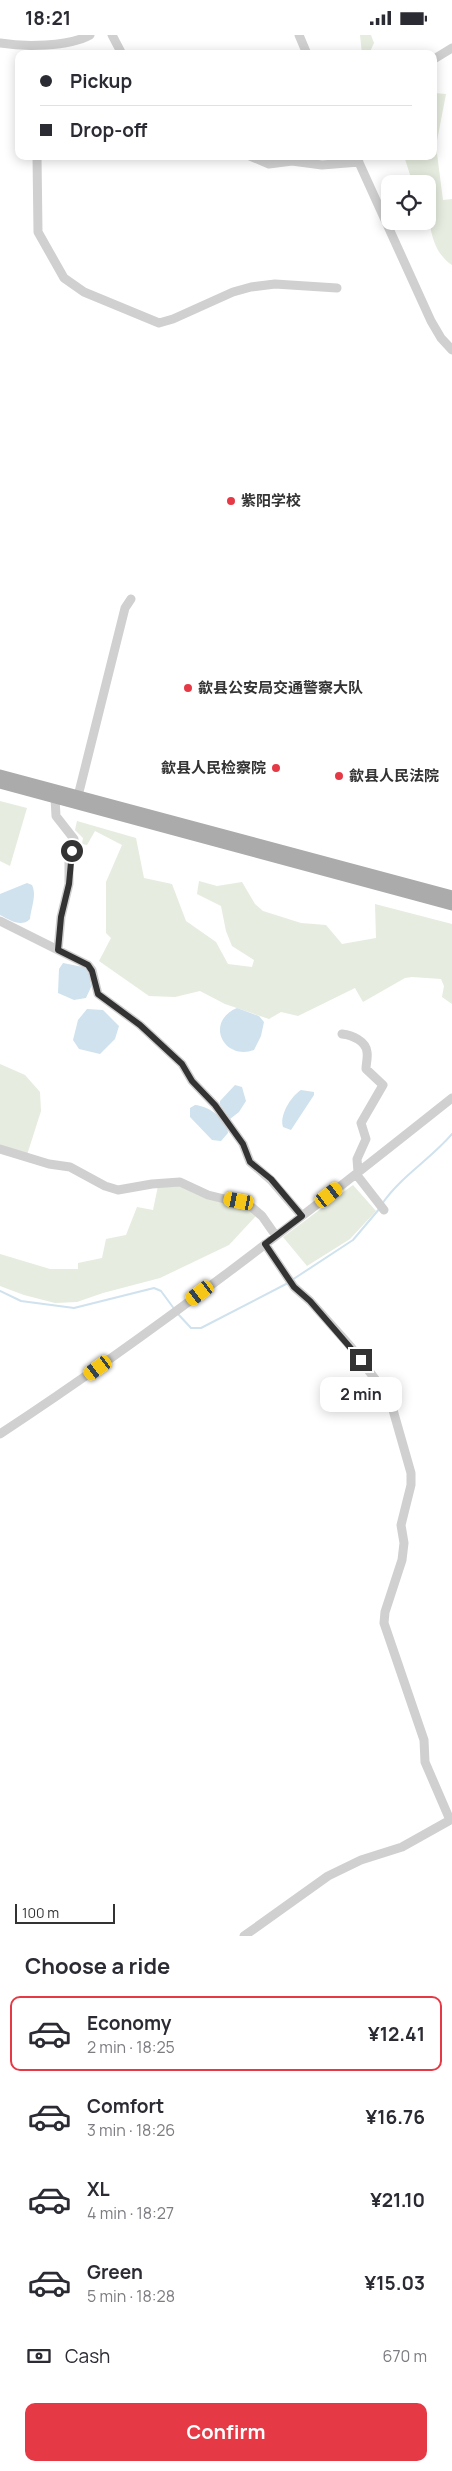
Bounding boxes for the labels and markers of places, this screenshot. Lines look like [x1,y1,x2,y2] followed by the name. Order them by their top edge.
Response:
[241,490,301,511] place label: 紫阳学校
[225,495,237,507] marker: 紫阳学校
[198,677,363,698] place label: 歙县公安局交通警察大队
[182,682,194,694] marker: 歙县公安局交通警察大队
[161,757,266,778] place label: 歙县人民检察院
[270,762,282,774] marker: 歙县人民检察院
[349,765,439,786] place label: 歙县人民法院
[333,770,345,782] marker: 歙县人民法院

